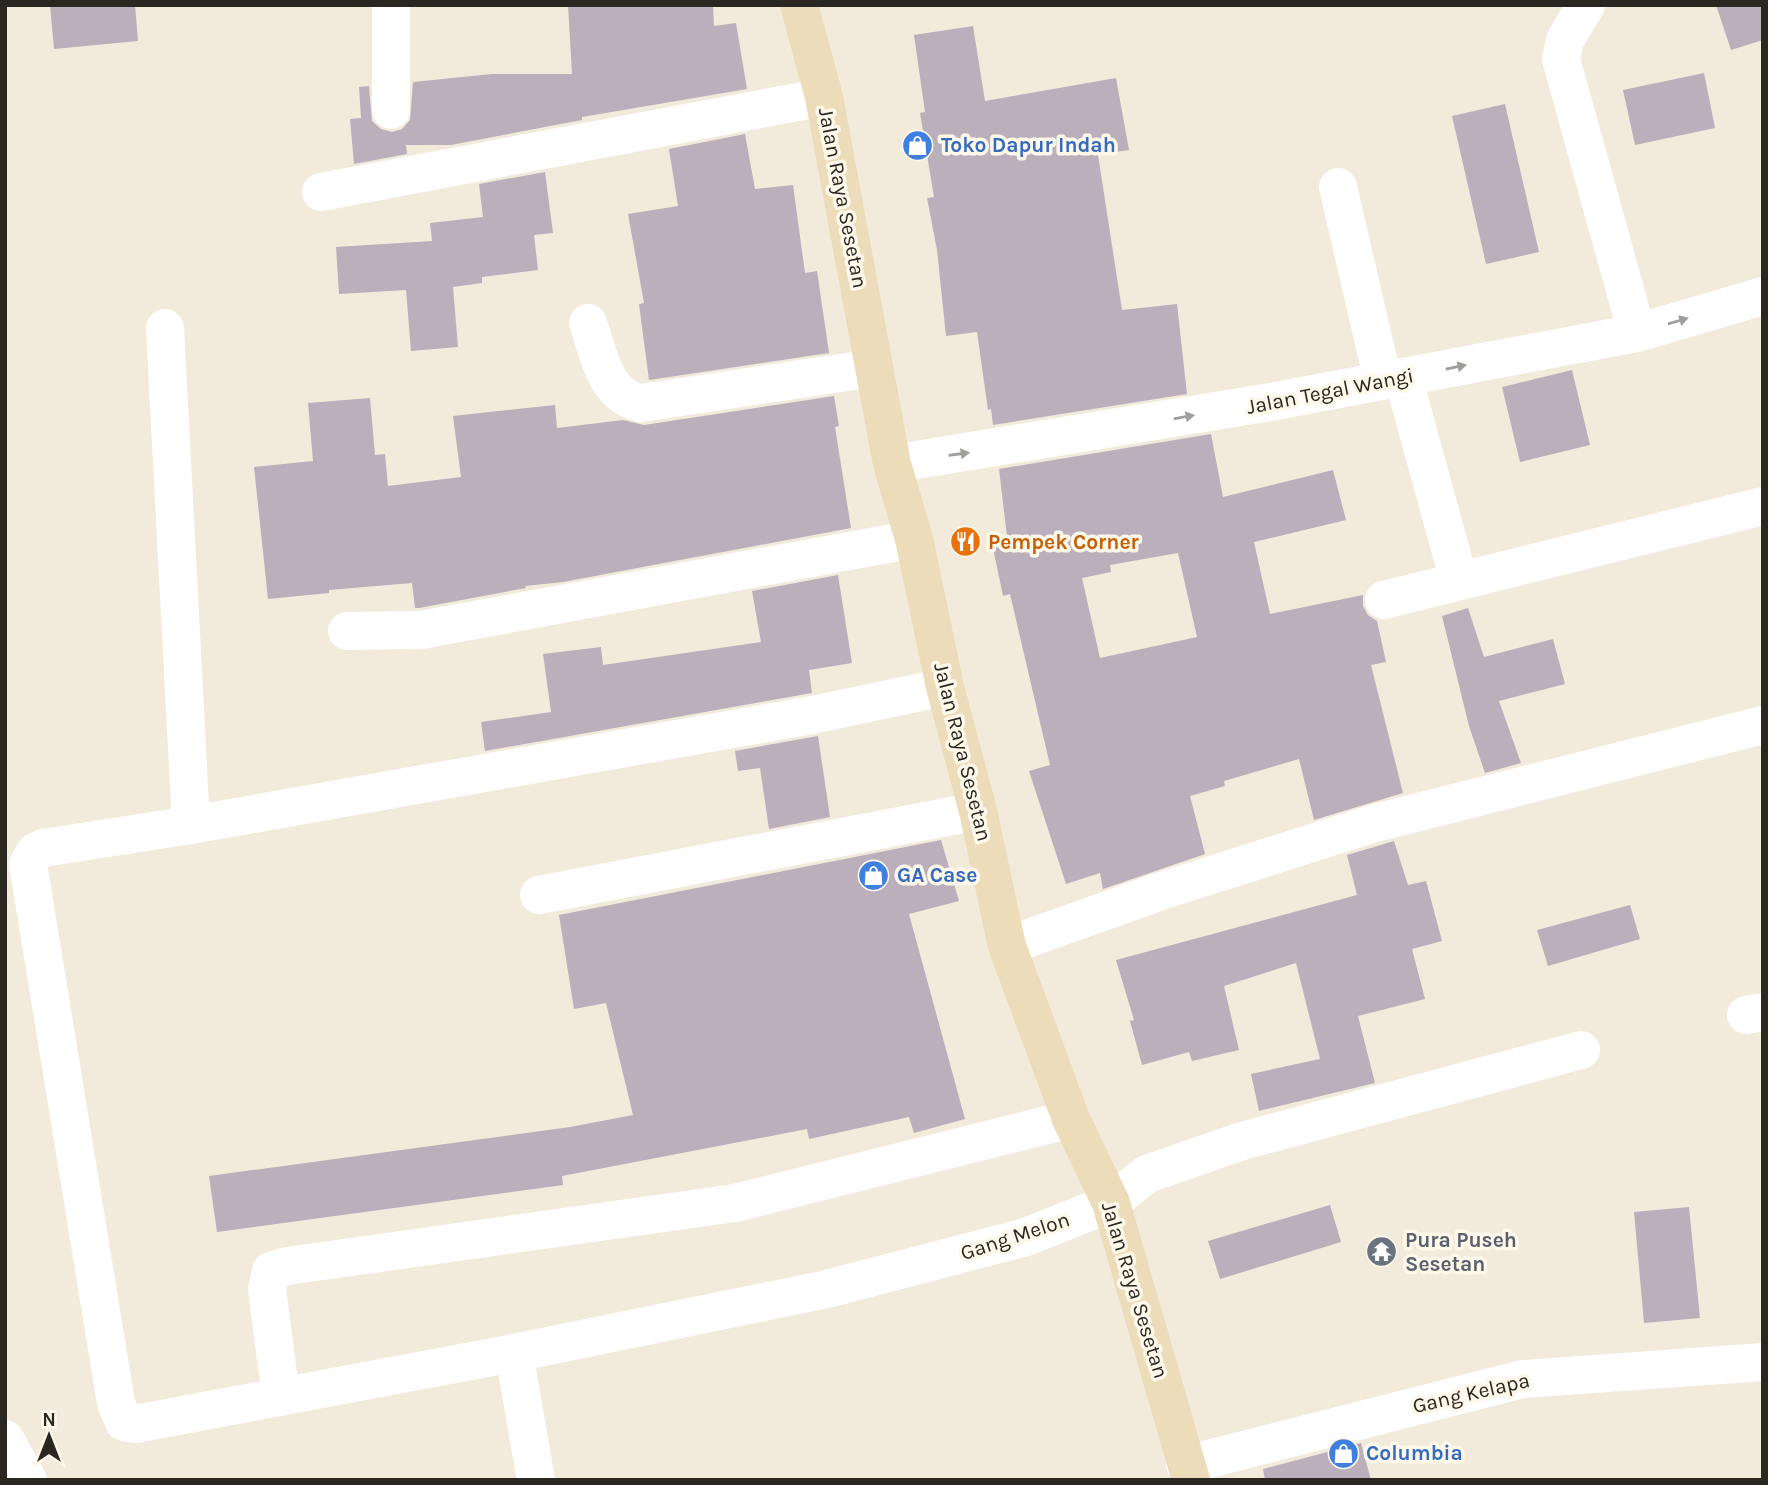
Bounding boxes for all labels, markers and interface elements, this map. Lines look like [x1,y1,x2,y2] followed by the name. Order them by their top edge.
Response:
[814,106,872,290] street label: Jalan Raya Sesetan
[901,128,935,162] shop icon: Toko Dapur Indah
[941,133,1116,157] place label: Toko Dapur Indah
[1668,315,1689,325] one-way arrow
[1445,361,1467,372] one-way arrow
[1244,363,1416,419] street label: Jalan Tegal Wangi
[1173,411,1195,422] one-way arrow
[949,448,971,459] one-way arrow
[948,525,982,559] restaurant icon: Pempek Corner
[988,530,1140,554] place label: Pempek Corner
[929,660,997,844] street label: Jalan Raya Sesetan
[857,858,891,892] shop icon: GA Case
[897,863,977,887] place label: GA Case
[1097,1199,1173,1381] street label: Jalan Raya Sesetan
[957,1207,1073,1265] street label: Gang Melon
[1405,1228,1517,1276] place label: Pura Puseh Sesetan
[1365,1235,1399,1269] temple icon: Pura Puseh Sesetan
[1410,1368,1532,1418] street label: Gang Kelapa
[14,1401,84,1471] north arrow
[42,1409,56,1431] text: N
[1326,1436,1360,1470] shop icon: Columbia
[1366,1441,1463,1465] place label: Columbia

